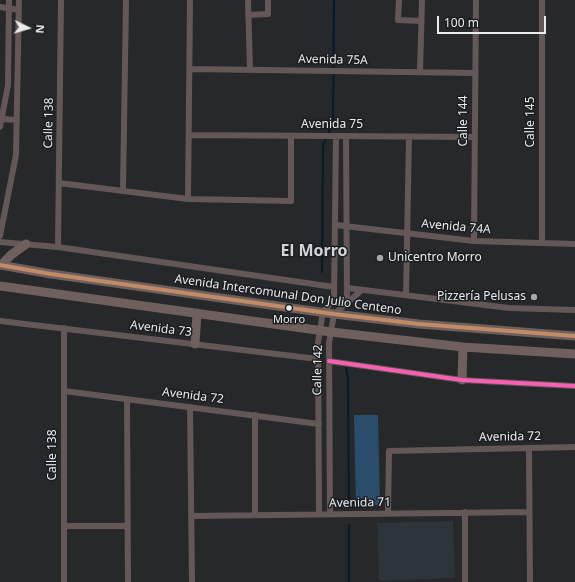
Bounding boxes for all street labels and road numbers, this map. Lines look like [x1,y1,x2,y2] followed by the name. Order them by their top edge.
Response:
[298,52,368,68] street label: Avenida 75A
[457,96,471,146] street label: Calle 144
[41,97,57,149] street label: Calle 138
[524,97,538,147] street label: Calle 145
[301,118,363,132] street label: Avenida 75
[421,217,491,237] street label: Avenida 74A
[174,272,402,318] street label: Avenida Intercomunal Don Julio Centeno
[129,318,193,340] street label: Avenida 73
[310,344,326,396] street label: Calle 142
[161,385,225,407] street label: Avenida 72
[479,429,541,445] street label: Avenida 72
[46,430,60,480] street label: Calle 138
[329,495,391,511] street label: Avenida 71

